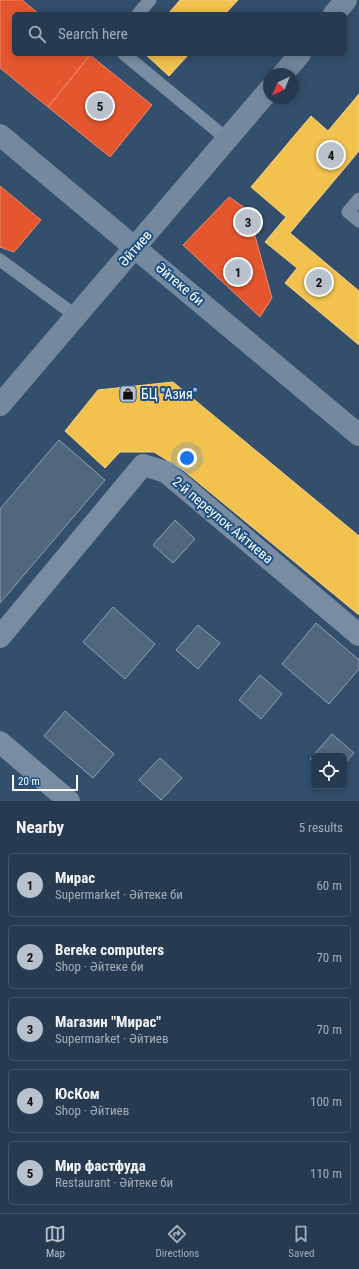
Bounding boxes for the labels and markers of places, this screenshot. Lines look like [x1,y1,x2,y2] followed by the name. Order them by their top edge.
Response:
[87,91,113,121] pin: 5
[318,140,344,170] pin: 4
[235,207,261,237] pin: 3
[225,257,251,287] pin: 1
[306,267,332,297] pin: 2
[118,384,138,404] shop icon: БЦ "Азия"
[141,386,197,402] place label: БЦ "Азия"

